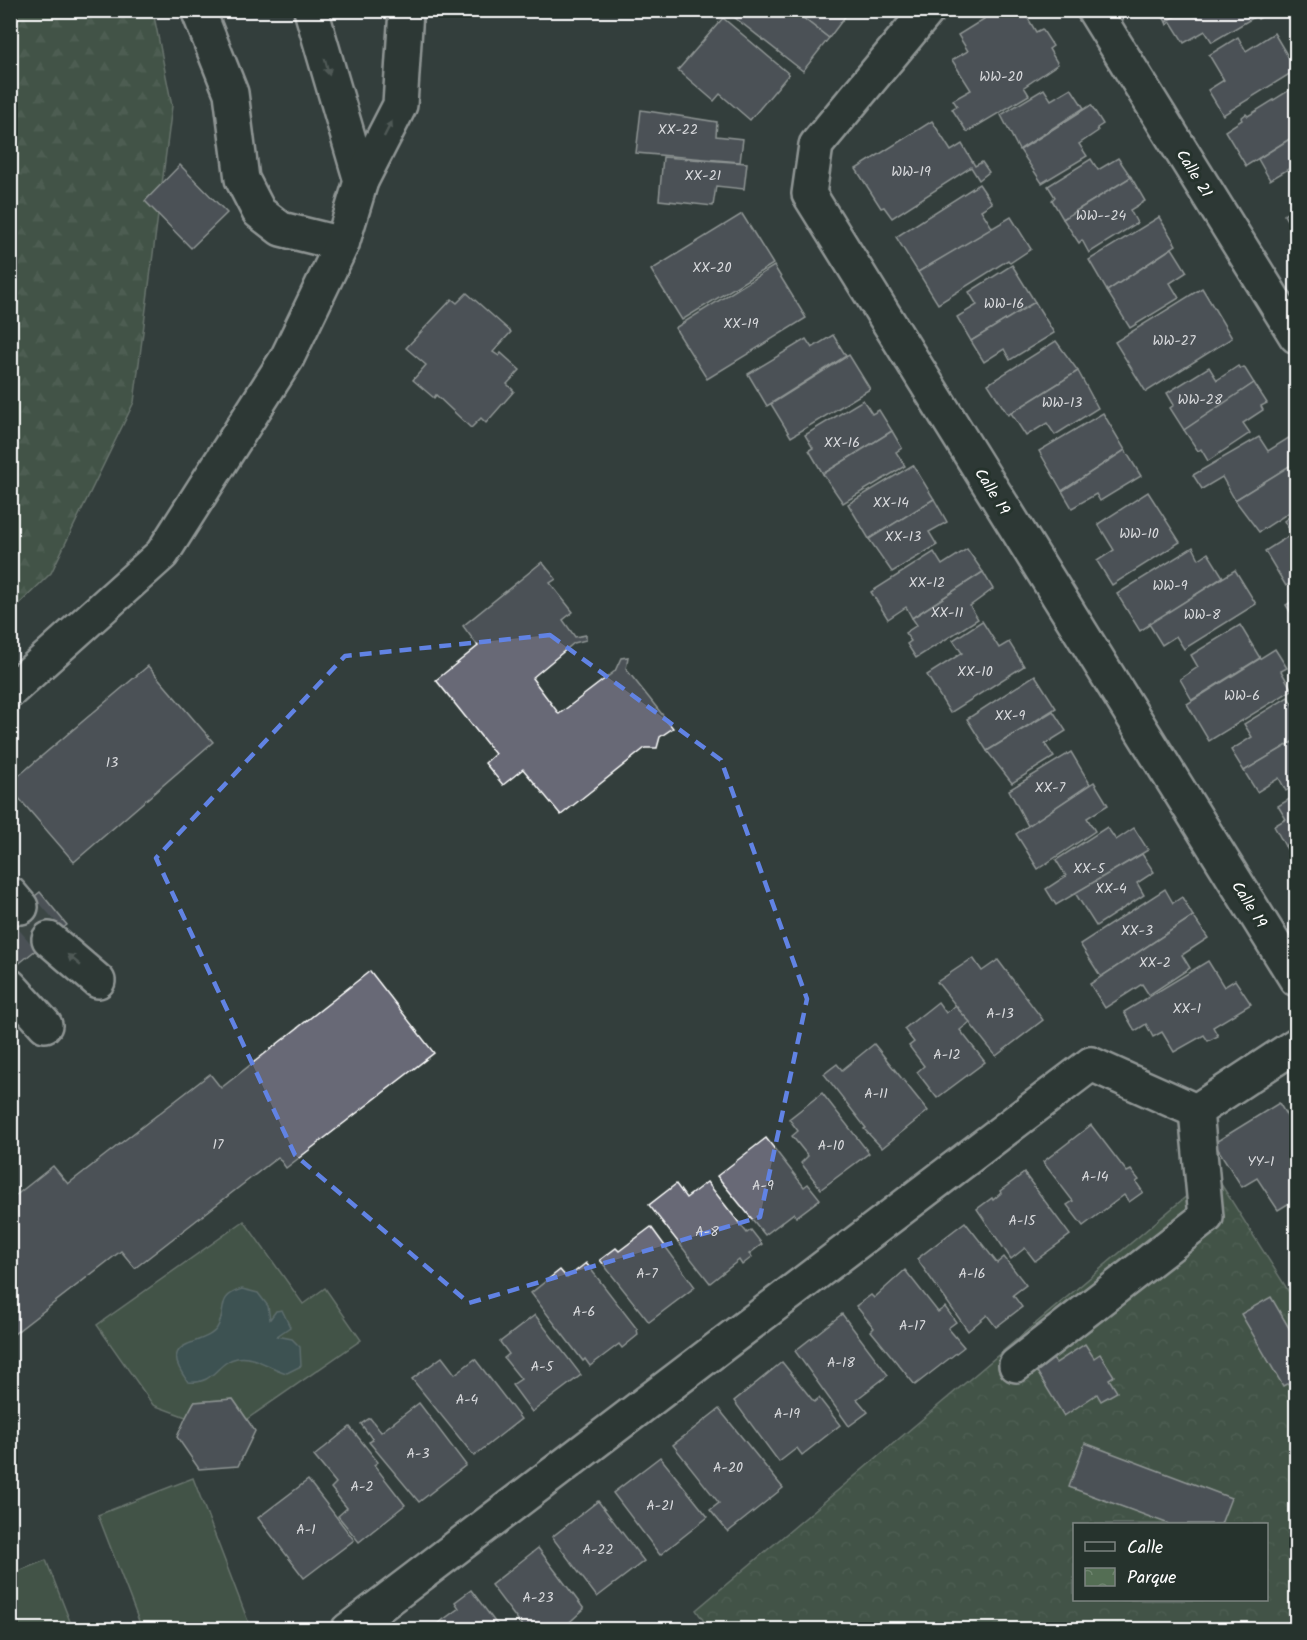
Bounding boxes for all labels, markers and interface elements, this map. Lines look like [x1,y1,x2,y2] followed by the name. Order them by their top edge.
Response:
[322,58,332,76] one-way arrow
[979,66,1023,88] house number: WW-20
[658,119,698,141] house number: XX-22
[383,121,392,138] one-way arrow
[1169,145,1218,203] street label: Calle 21
[891,161,931,183] house number: WW-19
[685,165,721,187] house number: XX-21
[1076,205,1127,227] house number: WW--24
[692,257,732,279] house number: XX-20
[984,293,1024,315] house number: WW-16
[723,313,759,335] house number: XX-19
[1153,330,1196,352] house number: WW-27
[1178,389,1223,411] house number: WW-28
[1042,392,1082,414] house number: WW-13
[824,432,860,454] house number: XX-16
[968,463,1016,520] street label: Calle 19
[873,492,909,514] house number: XX-14
[1119,523,1159,545] house number: WW-10
[885,526,921,548] house number: XX-13
[909,572,945,594] house number: XX-12
[1152,575,1188,597] house number: WW-9
[931,602,963,624] house number: XX-11
[1184,604,1221,626] house number: WW-8
[957,661,993,683] house number: XX-10
[1224,685,1260,707] house number: WW-6
[995,705,1026,727] house number: XX-9
[106,752,118,774] house number: 13
[1035,777,1066,799] house number: XX-7
[1073,858,1106,880] house number: XX-5
[1225,876,1273,933] street label: Calle 19
[1095,878,1127,900] house number: XX-4
[1121,920,1153,942] house number: XX-3
[1139,952,1171,974] house number: XX-2
[67,954,82,967] one-way arrow
[1173,998,1201,1020] house number: XX-1
[986,1003,1014,1025] house number: A-13
[933,1044,961,1066] house number: A-12
[864,1083,888,1105] house number: A-11
[213,1134,224,1156] house number: 17
[818,1135,844,1157] house number: A-10
[1248,1151,1274,1173] house number: YY-1
[1081,1166,1109,1188] house number: A-14
[752,1175,774,1197] house number: A-9
[1009,1210,1037,1232] house number: A-15
[695,1221,719,1243] house number: A-8
[636,1263,658,1285] house number: A-7
[958,1263,986,1285] house number: A-16
[573,1301,595,1323] house number: A-6
[899,1315,925,1337] house number: A-17
[827,1352,855,1374] house number: A-18
[531,1356,555,1378] house number: A-5
[456,1389,479,1411] house number: A-4
[774,1403,800,1425] house number: A-19
[407,1443,429,1465] house number: A-3
[713,1457,743,1479] house number: A-20
[350,1476,374,1498] house number: A-2
[646,1495,674,1517] house number: A-21
[296,1519,316,1541] house number: A-1
[1073,1523,1268,1601] legend
[1127,1534,1163,1563] text: Calle
[582,1539,614,1561] house number: A-22
[1127,1564,1176,1593] text: Parque
[522,1587,554,1609] house number: A-23

